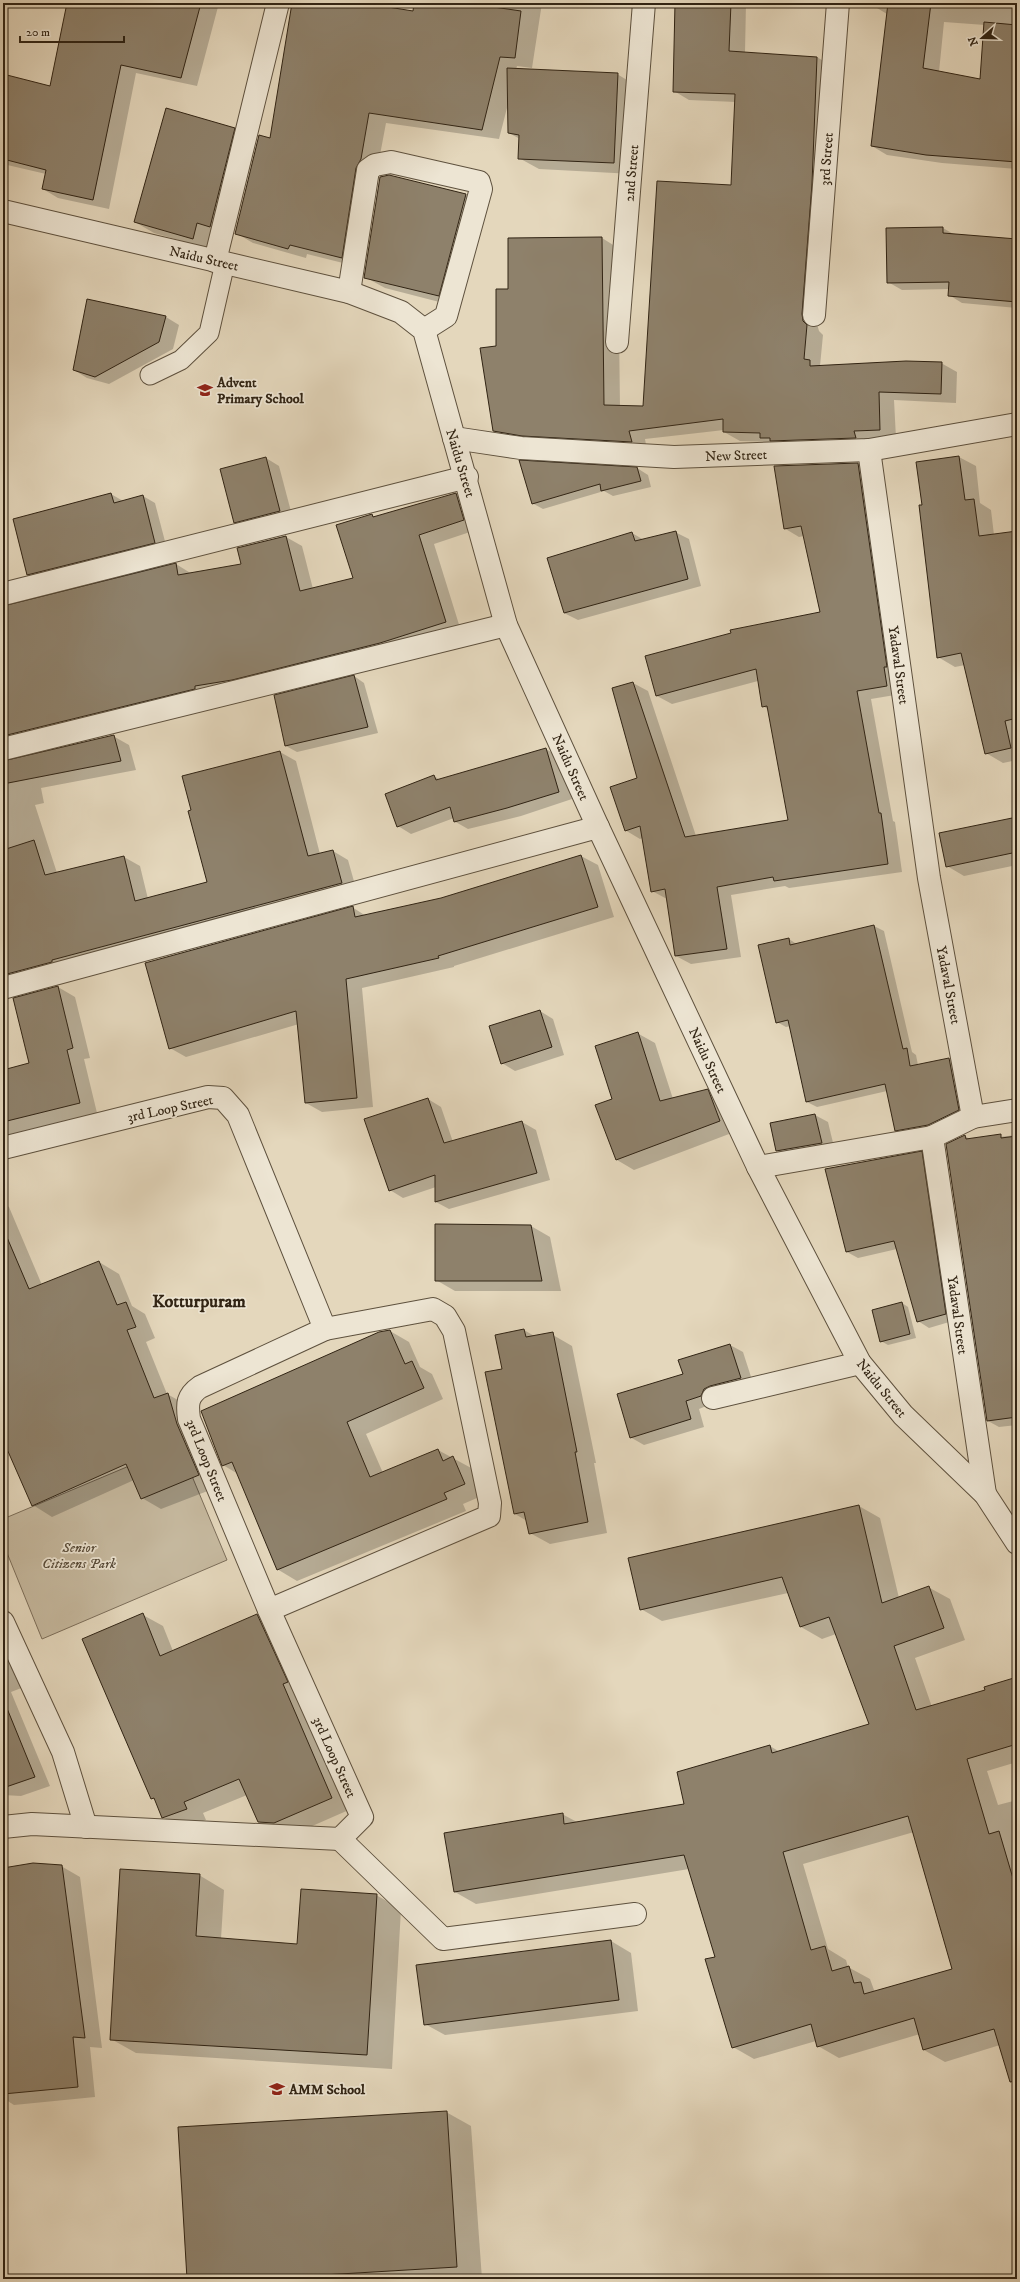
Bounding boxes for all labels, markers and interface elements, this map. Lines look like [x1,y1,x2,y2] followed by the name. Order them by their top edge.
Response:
[20,18,124,44] scale bar
[962,18,1002,58] north arrow
[26,25,50,40] text: 20 m
[965,34,982,48] text: N
[816,131,838,186] street label: 3rd Street
[621,143,644,202] street label: 2nd Street
[167,242,241,276] street label: Naidu Street
[216,374,304,408] place label: Advent Primary School
[196,381,214,399] school or university icon: Advent Primary School
[441,427,479,500] street label: Naidu Street
[705,446,768,466] street label: New Street
[884,625,913,706] street label: Yadaval Street
[548,732,593,804] street label: Naidu Street
[932,945,965,1026] street label: Yadaval Street
[684,1025,730,1097] street label: Naidu Street
[126,1091,215,1127] street label: 3rd Loop Street
[943,1275,972,1356] street label: Yadaval Street
[152,1291,246,1313] district label: Kotturpuram
[852,1356,911,1422] street label: Naidu Street
[181,1417,231,1505] street label: 3rd Loop Street
[42,1539,116,1573] park label: Senior Citizens Park
[308,1714,360,1801] street label: 3rd Loop Street
[268,2080,286,2098] school or university icon: AMM School
[288,2081,366,2099] place label: AMM School

